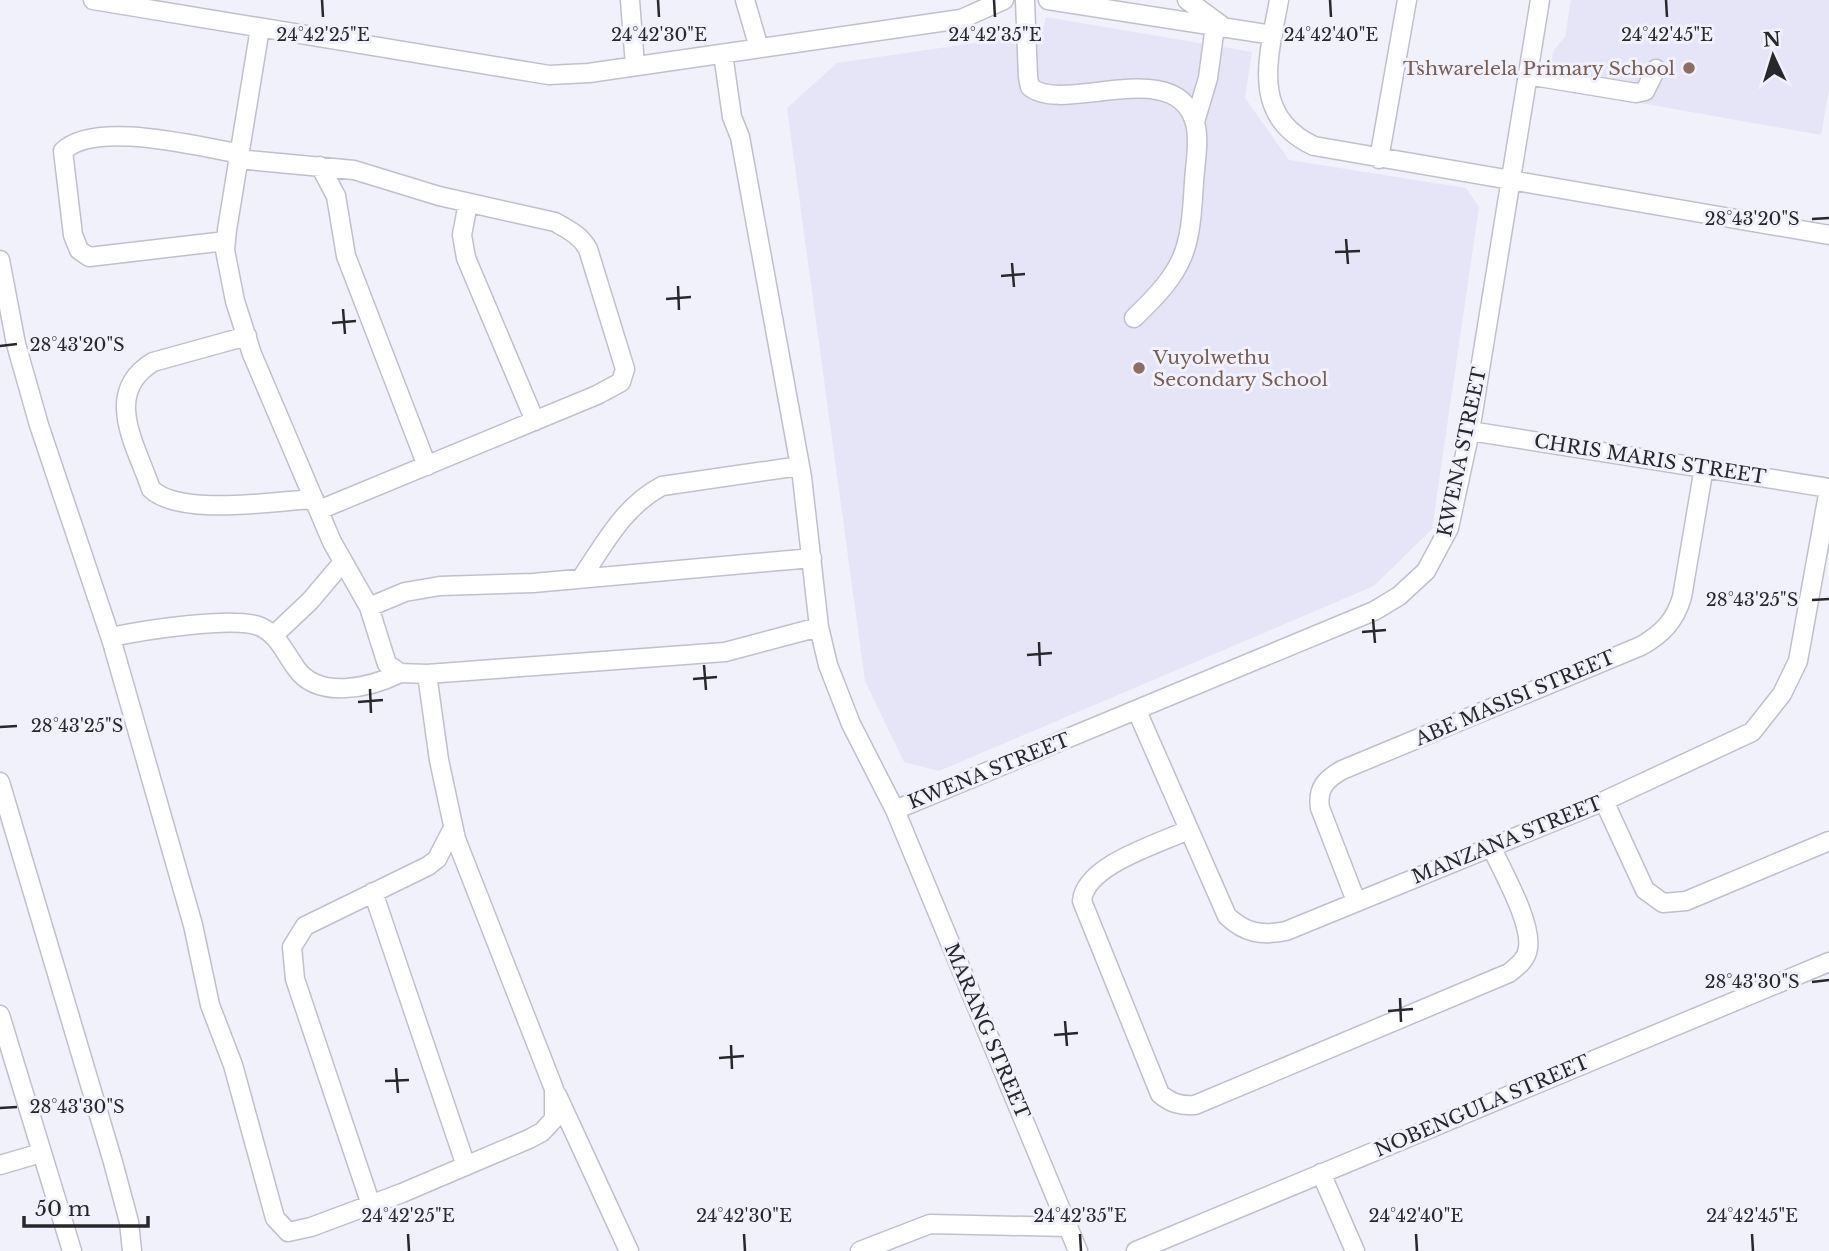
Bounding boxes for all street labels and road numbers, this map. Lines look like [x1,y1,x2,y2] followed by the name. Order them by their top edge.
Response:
[1433,365,1491,539] street label: KWENA STREET
[1532,429,1768,489] street label: CHRIS MARIS STREET
[1411,645,1618,751] street label: ABE MASISI STREET
[905,728,1073,814] street label: KWENA STREET
[1408,791,1606,889] street label: MANZANA STREET
[940,940,1034,1122] street label: MARANG STREET
[1371,1050,1593,1162] street label: NOBENGULA STREET

